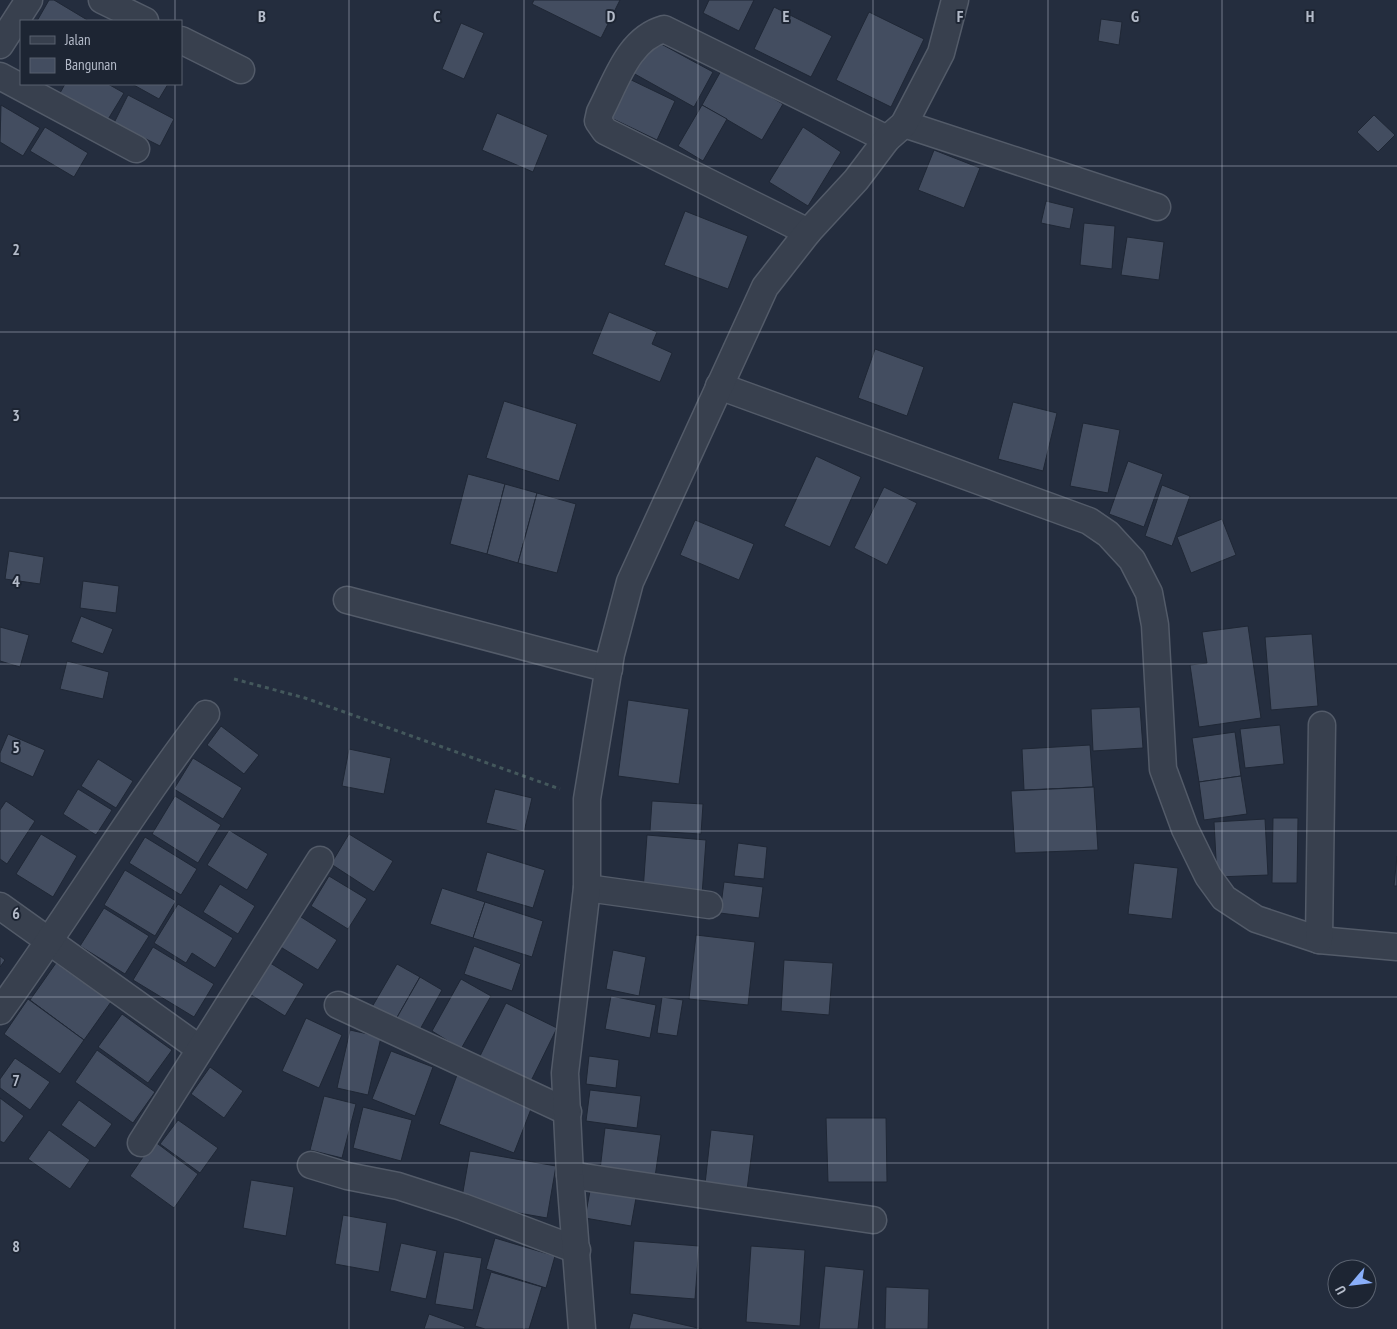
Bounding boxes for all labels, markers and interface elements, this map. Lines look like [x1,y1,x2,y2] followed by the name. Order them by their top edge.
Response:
[258,6,266,26] text: B
[433,6,441,26] text: C
[607,6,616,26] text: D
[783,6,790,26] text: E
[957,6,964,26] text: F
[1131,6,1139,26] text: G
[1306,6,1314,26] text: H
[20,20,182,85] legend
[64,30,91,49] text: Jalan
[65,55,117,74] text: Bangunan
[12,239,20,259] text: 2
[12,405,20,425] text: 3
[12,571,20,591] text: 4
[12,737,20,757] text: 5
[12,903,20,923] text: 6
[12,1070,20,1090] text: 7
[12,1236,20,1256] text: 8
[1327,1259,1377,1309] north arrow
[1331,1283,1350,1298] text: U

